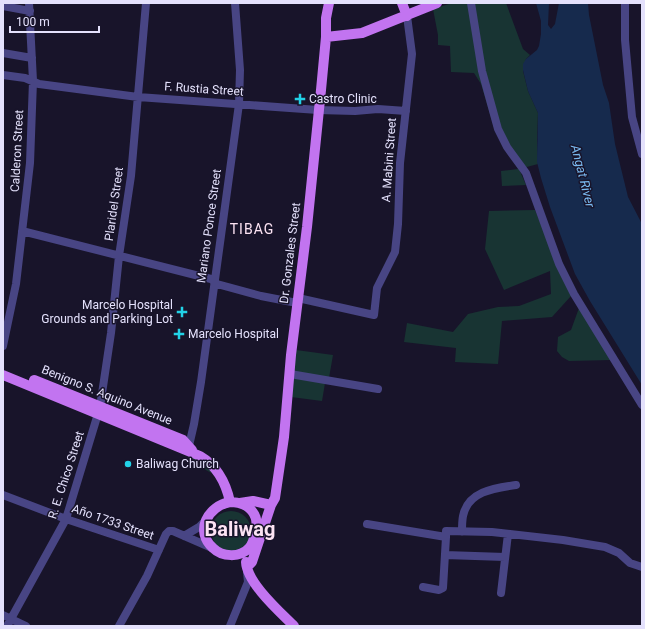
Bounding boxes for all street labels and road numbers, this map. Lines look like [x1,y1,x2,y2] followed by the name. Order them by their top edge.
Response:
[164,79,244,99] street label: F. Rustia Street
[8,109,26,193] street label: Calderon Street
[379,117,399,203] street label: A. Mabini Street
[102,166,126,242] street label: Plaridel Street
[194,168,224,284] street label: Mariano Ponce Street
[277,202,303,304] street label: Dr. Gonzales Street
[40,362,174,428] street label: Benigno S. Aquino Avenue
[45,429,87,521] street label: R. E. Chico Street
[70,501,156,543] street label: Año 1733 Street

